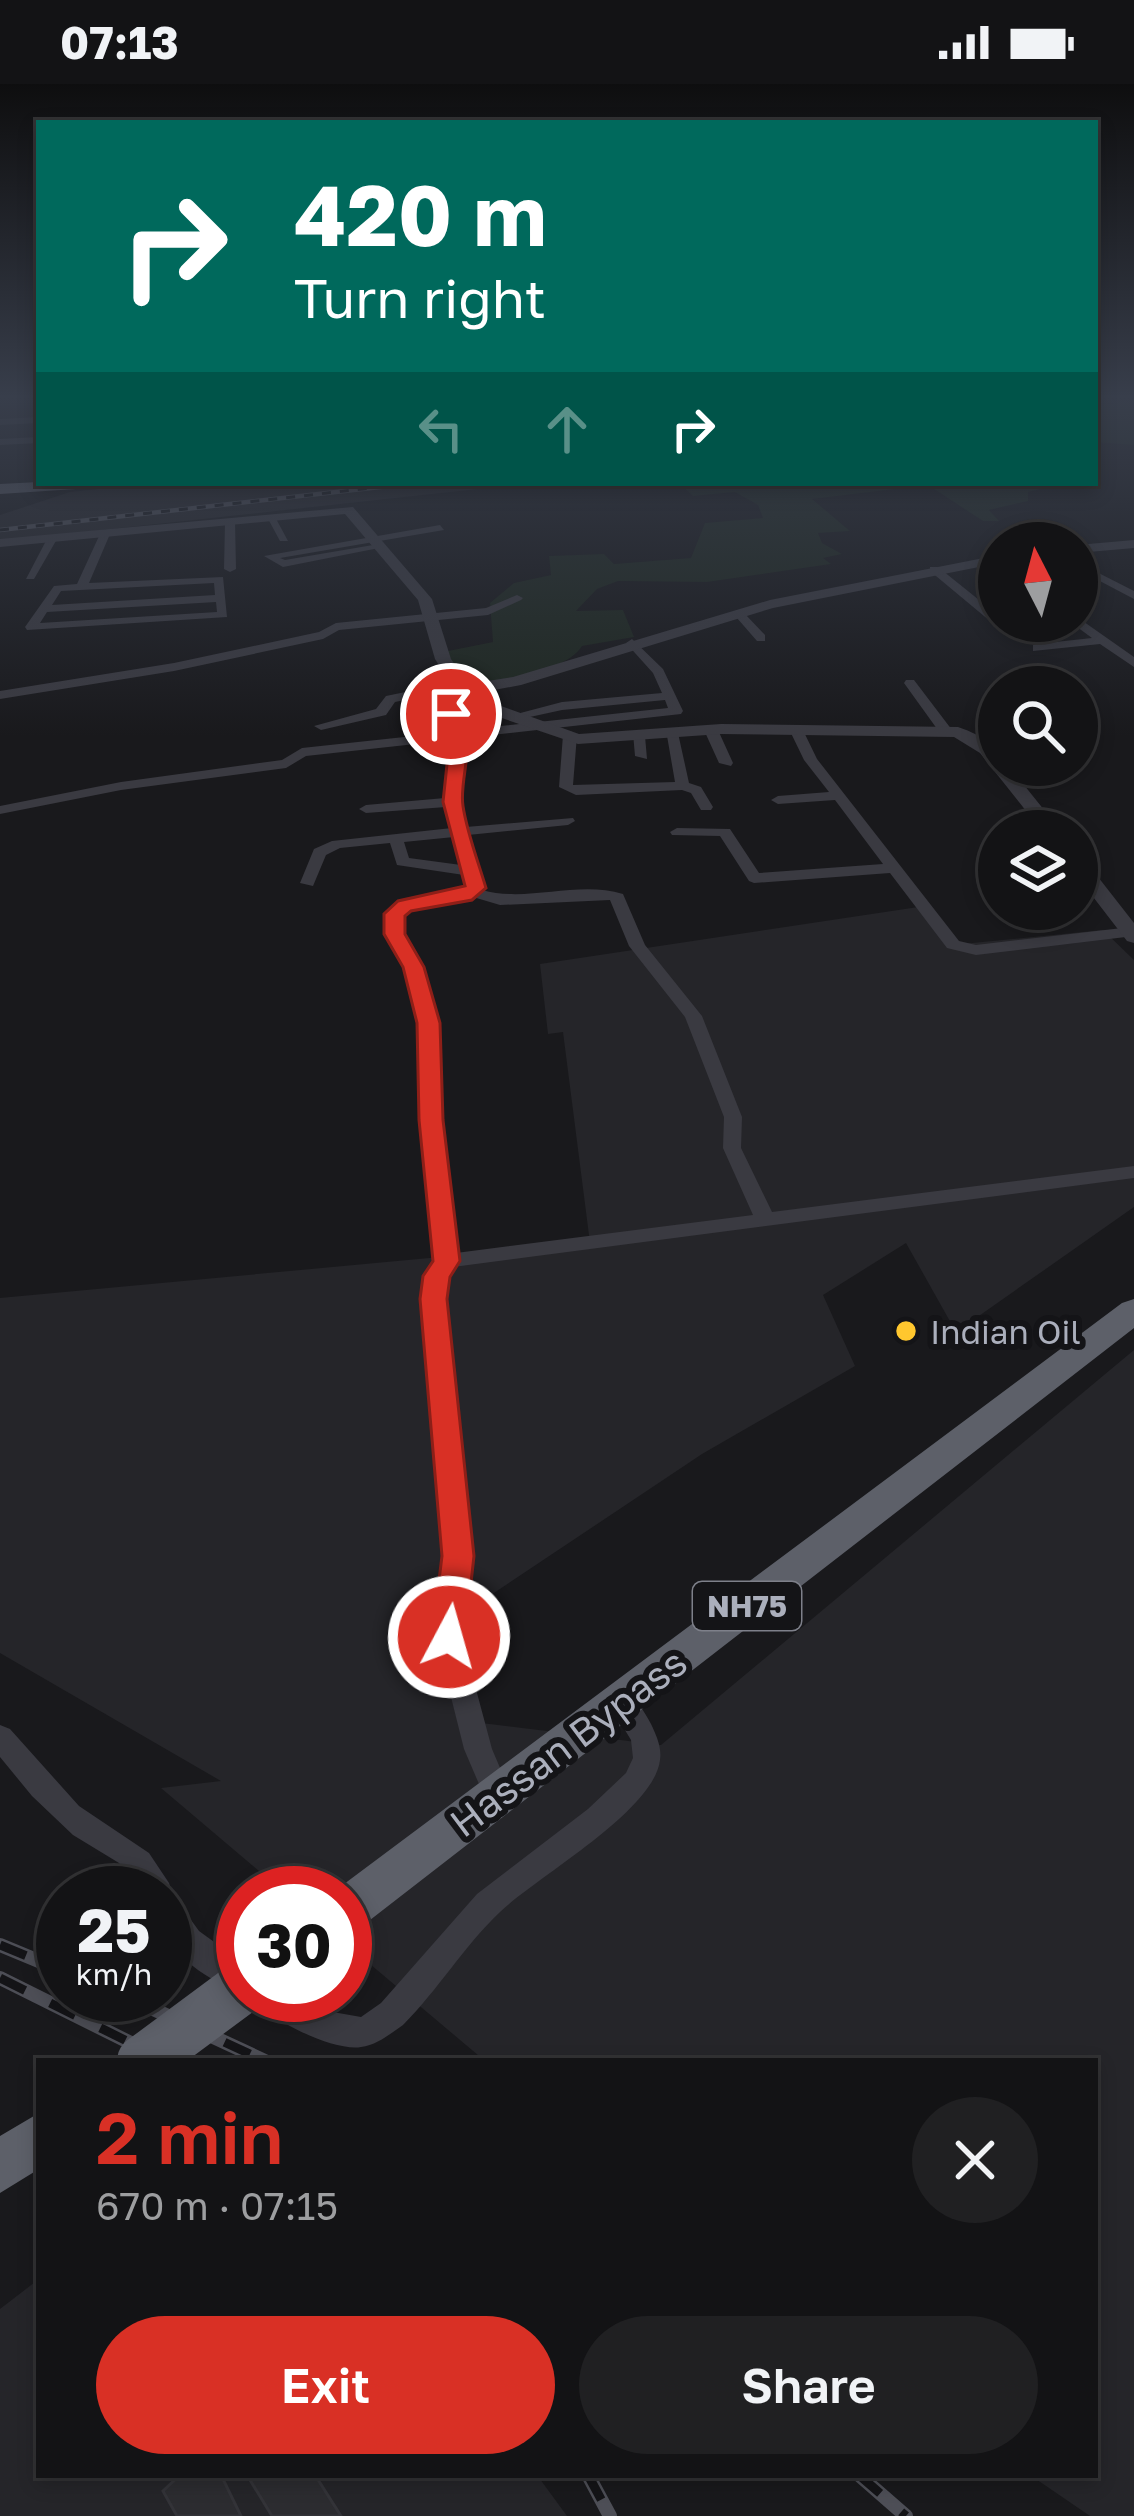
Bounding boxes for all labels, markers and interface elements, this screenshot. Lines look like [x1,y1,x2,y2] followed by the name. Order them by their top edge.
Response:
[60,15,179,69] text: 07:13
[294,164,547,264] text: 420 m
[96,168,252,324] icon: right
[294,265,546,330] text: Turn right
[408,396,474,462] icon: left
[534,396,600,462] icon: ahead
[660,396,726,462] icon: right
[978,522,1098,642] north arrow
[978,522,1098,930] map controls
[400,663,502,765] pin
[978,666,1098,786] button: search
[418,681,484,747] icon: arrive
[978,810,1098,930] button: layers
[930,1312,1081,1351] place label: Indian Oil
[893,1318,919,1344] marker: Indian Oil
[386,1574,512,1700] position arrow
[693,1582,801,1630] road number: NH75
[441,1638,695,1846] street label: Hassan Bypass
[216,1866,372,2022] speed limit sign: 30
[77,1893,151,1965] text: 25
[76,1956,152,1992] text: km/h
[96,2093,283,2180] text: 2 min
[912,2097,1038,2223] button: close
[96,2182,338,2229] text: 670 m · 07:15
[96,2316,555,2454] button: Exit
[579,2316,1038,2454] button: Share

